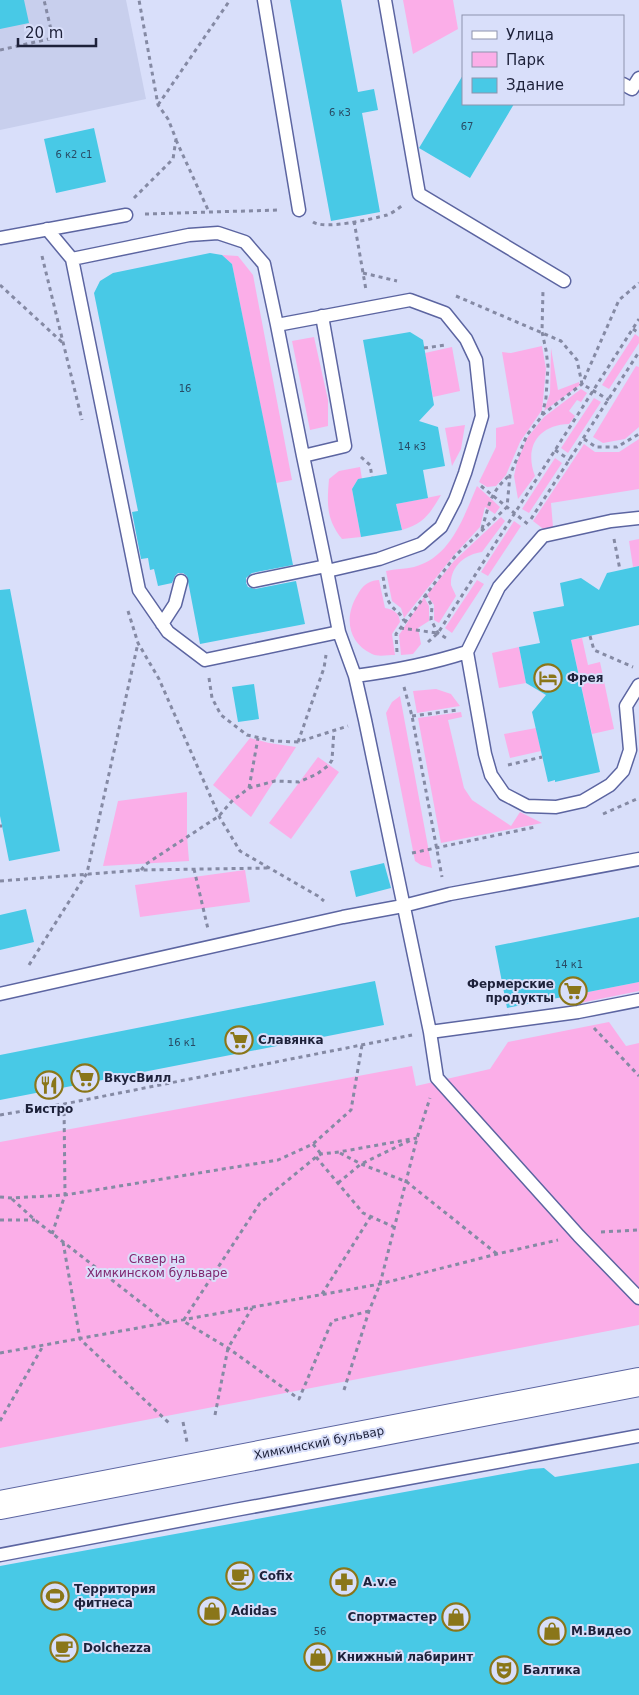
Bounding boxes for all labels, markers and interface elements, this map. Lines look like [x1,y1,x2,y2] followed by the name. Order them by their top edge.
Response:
[18,15,95,47] scale bar
[462,15,624,105] legend
[25,24,63,42] text: 20 m
[506,26,554,44] text: Улица
[506,51,545,69] text: Парк
[506,76,564,94] text: Здание
[329,107,351,118] house number: 6 к3
[461,121,473,132] house number: 67
[56,149,92,160] house number: 6 к2 с1
[179,383,191,394] house number: 16
[398,441,426,452] house number: 14 к3
[533,663,563,693] hotel icon: Фрея
[567,671,603,685] place label: Фрея
[555,959,583,970] house number: 14 к1
[558,976,588,1006] supermarket icon: Фермерские продукты
[467,977,554,1005] place label: Фермерские продукты
[224,1025,254,1055] supermarket icon: Славянка
[258,1033,324,1047] place label: Славянка
[168,1037,196,1048] house number: 16 к1
[70,1063,100,1093] supermarket icon: ВкусВилл
[34,1070,64,1100] restaurant icon: Бистро
[104,1071,171,1085] place label: ВкусВилл
[25,1102,73,1116] place label: Бистро
[87,1252,227,1280] park label: Сквер на Химкинском бульваре
[253,1423,385,1463] street label: Химкинский бульвар
[225,1561,255,1591] cafe icon: Cofix
[329,1567,359,1597] pharmacy icon: A.v.e
[259,1569,293,1583] place label: Cofix
[363,1575,397,1589] place label: A.v.e
[40,1581,70,1611] sports icon: Территория фитнеса
[74,1582,156,1610] place label: Территория фитнеса
[197,1596,227,1626] shop icon: Adidas
[441,1602,471,1632] shop icon: Спортмастер
[231,1604,277,1618] place label: Adidas
[347,1610,437,1624] place label: Спортмастер
[537,1616,567,1646] shop icon: М.Видео
[571,1624,631,1638] place label: М.Видео
[314,1626,326,1637] house number: 56
[49,1633,79,1663] cafe icon: Dolchezza
[83,1641,151,1655] place label: Dolchezza
[303,1642,333,1672] shop icon: Книжный лабиринт
[337,1650,473,1664] place label: Книжный лабиринт
[489,1655,519,1685] theatre icon: Балтика
[523,1663,581,1677] place label: Балтика

